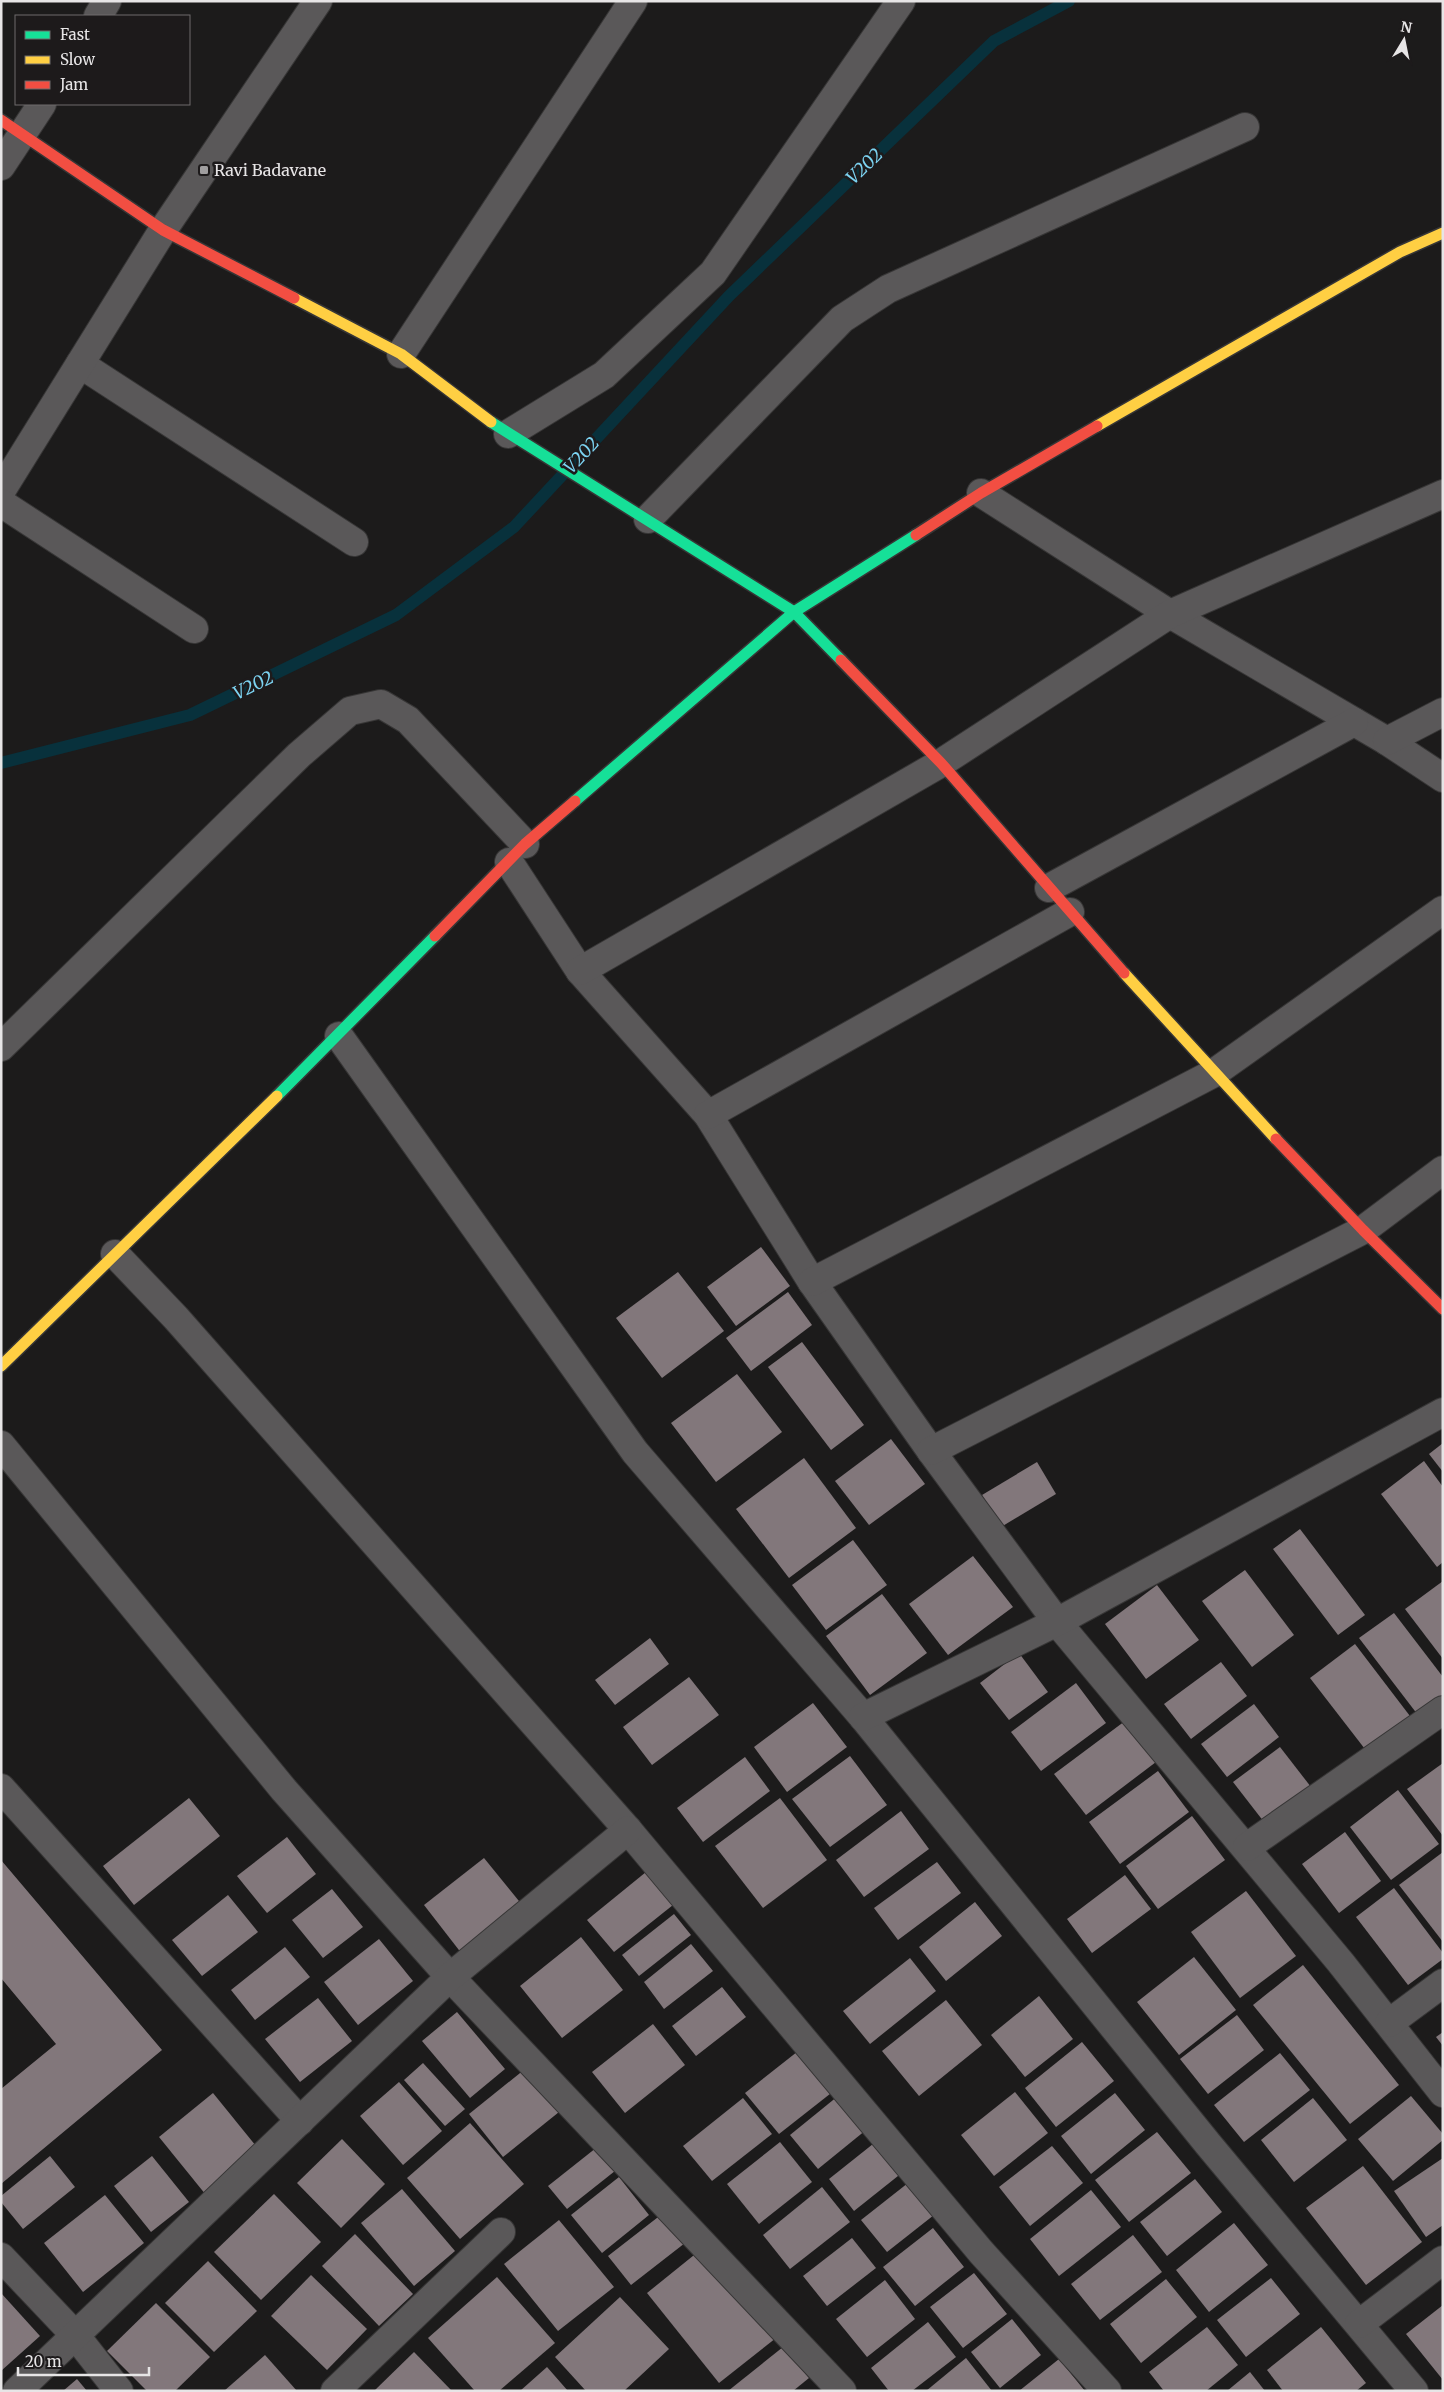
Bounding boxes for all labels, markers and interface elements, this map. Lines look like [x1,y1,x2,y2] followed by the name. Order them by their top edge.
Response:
[15,15,190,105] legend
[1379,15,1429,65] north arrow
[1399,17,1413,37] text: N
[60,25,90,44] text: Fast
[60,50,95,69] text: Slow
[59,75,88,94] text: Jam
[841,143,887,189] water label: V202
[214,160,326,180] place label: Ravi Badavane
[198,164,210,176] marker: Ravi Badavane
[558,432,604,478] water label: V202
[229,666,277,704] water label: V202
[18,2344,149,2376] scale bar
[25,2352,62,2371] text: 20 m

